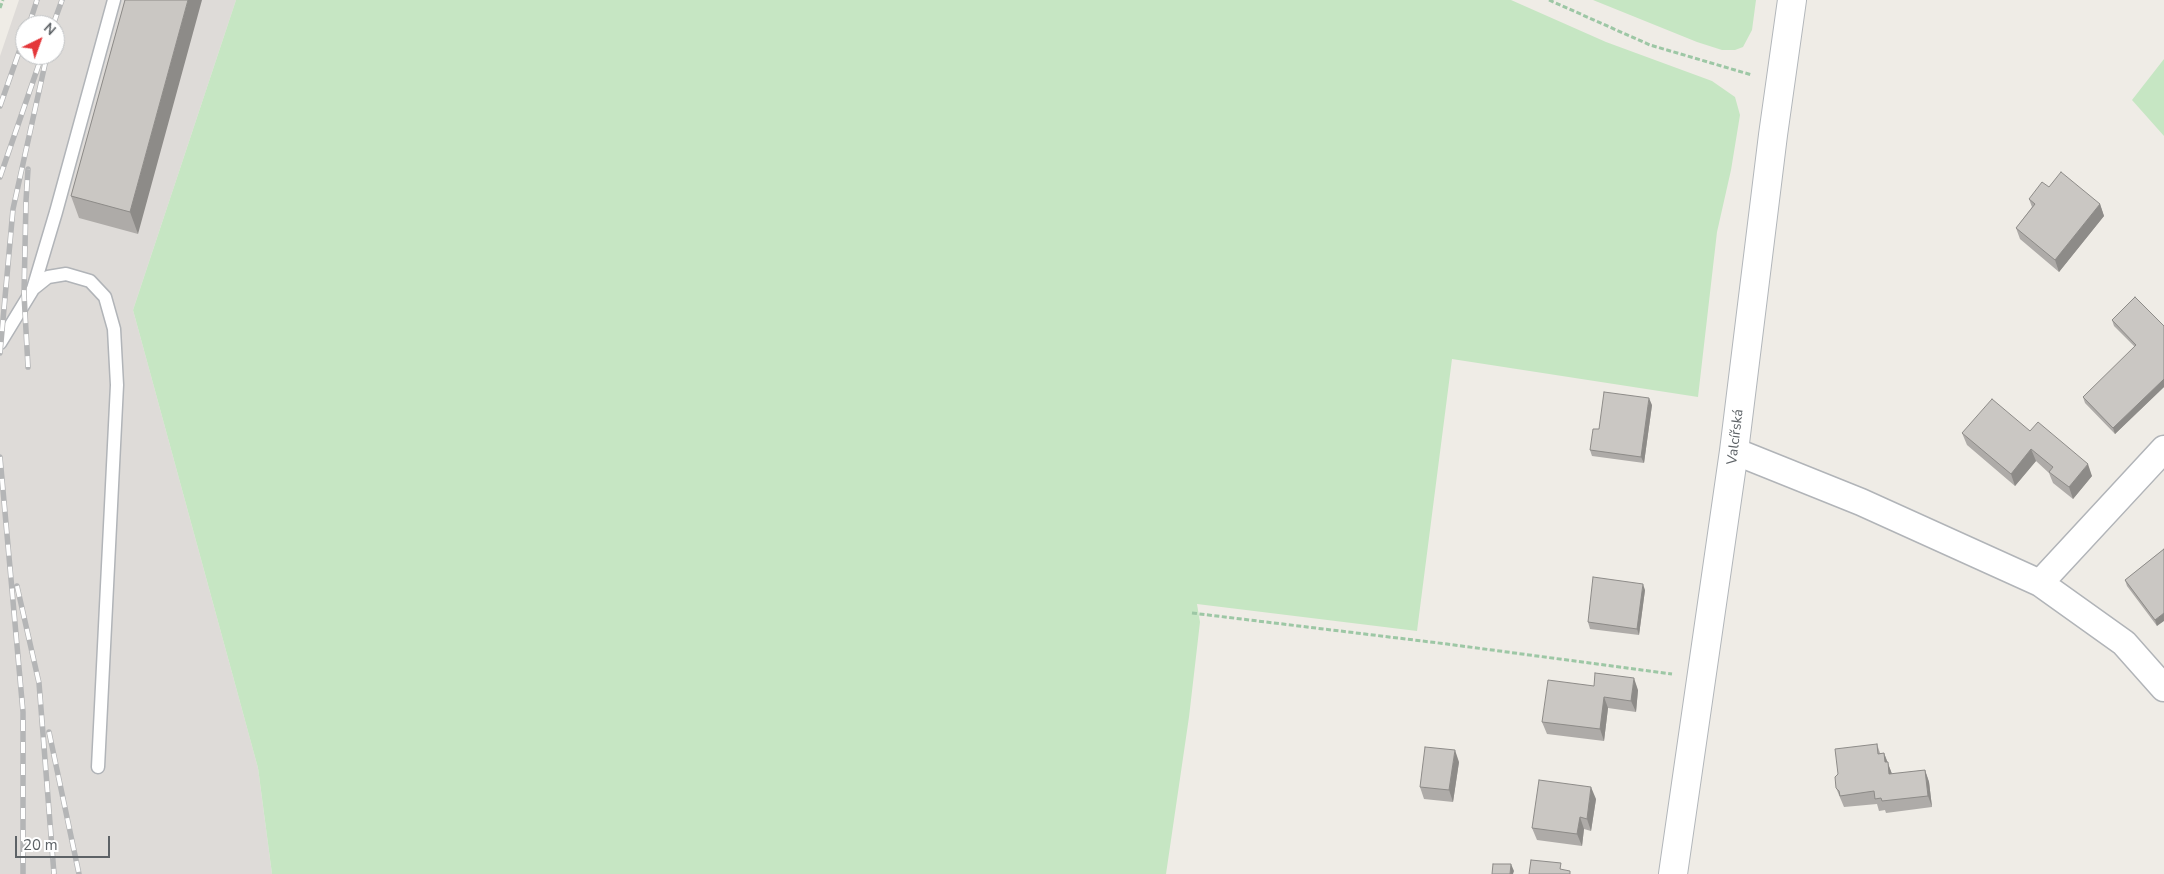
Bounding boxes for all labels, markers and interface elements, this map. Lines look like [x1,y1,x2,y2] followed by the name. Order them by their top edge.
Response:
[15,15,65,65] north arrow
[39,19,60,40] text: N
[1724,408,1748,466] street label: Valcířská
[18,826,112,858] scale bar
[23,835,58,855] text: 20 m

